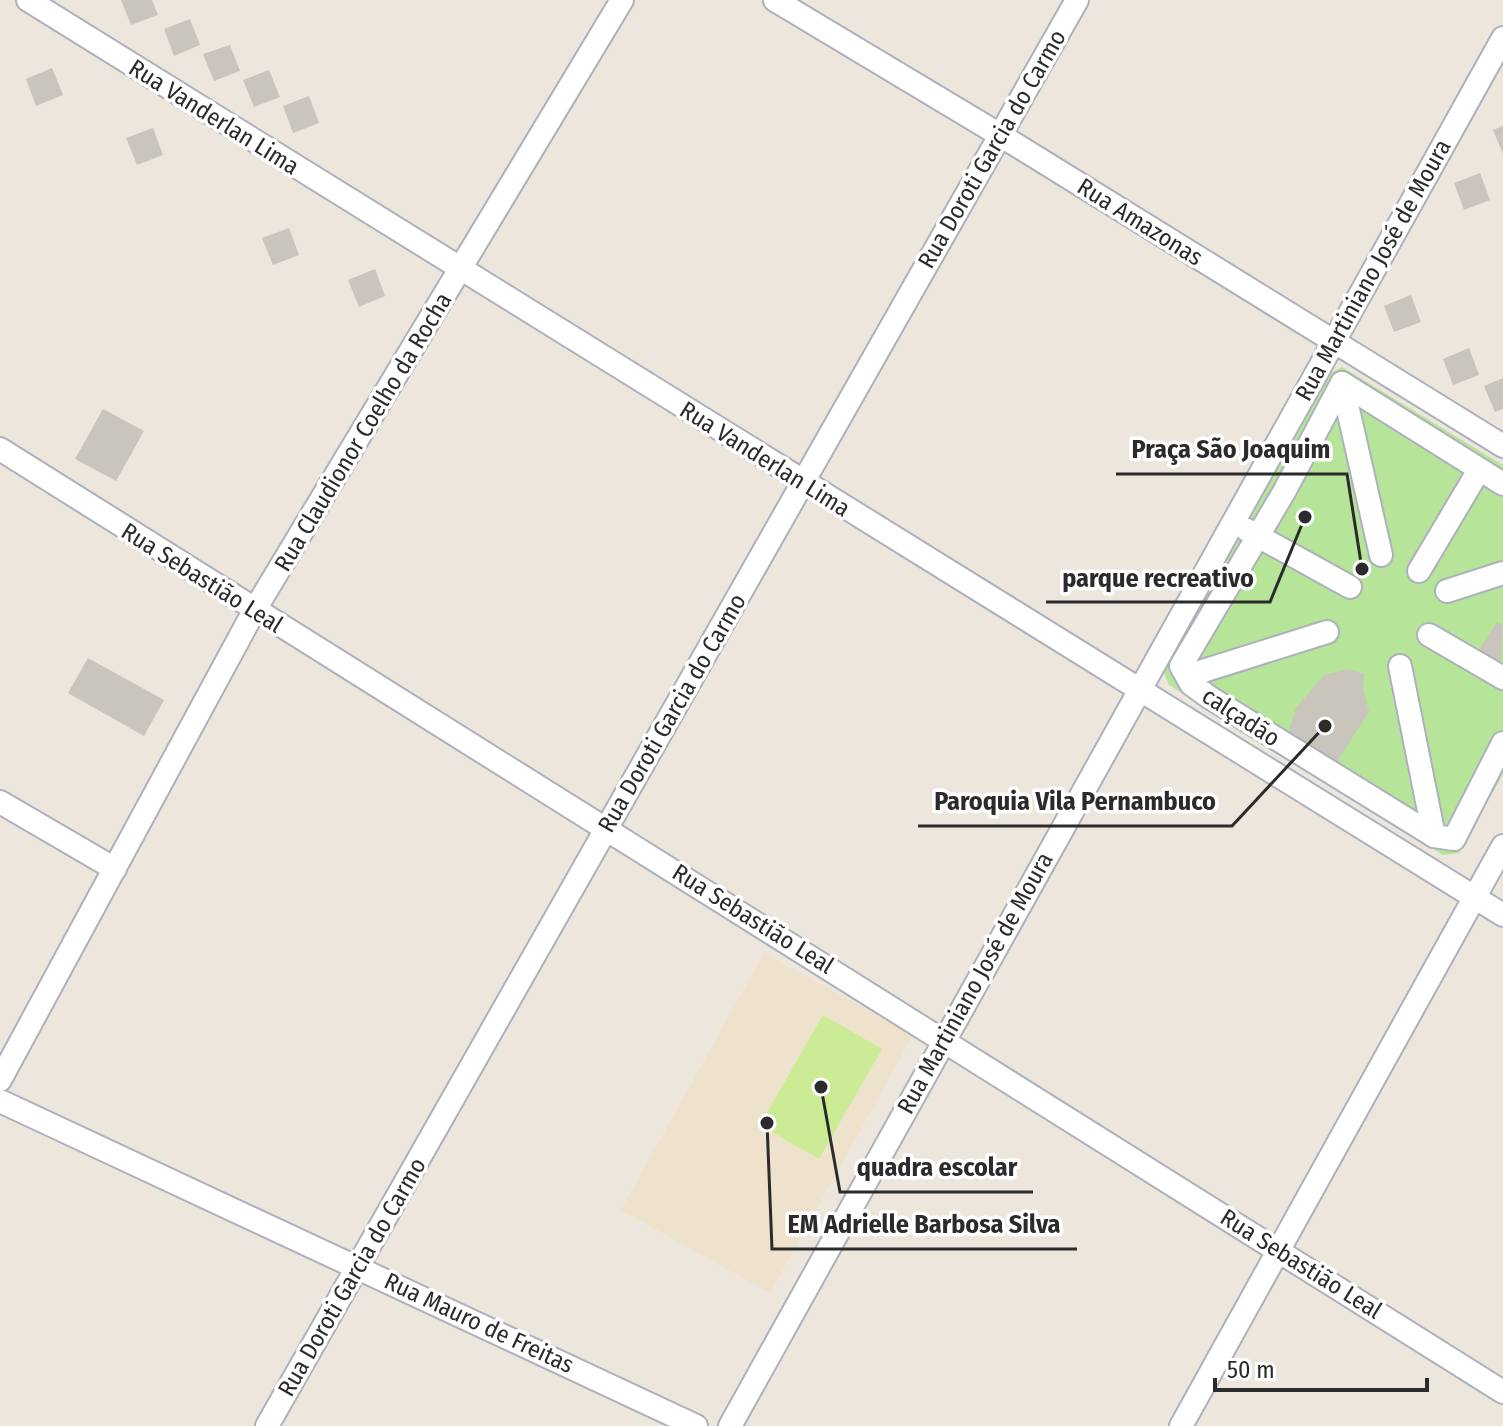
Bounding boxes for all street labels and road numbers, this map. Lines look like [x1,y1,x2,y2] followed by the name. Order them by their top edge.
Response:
[912,25,1072,273] street label: Rua Doroti Garcia do Carmo
[124,53,304,181] street label: Rua Vanderlan Lima
[1289,134,1457,406] street label: Rua Martiniano José de Moura
[1072,172,1208,272] street label: Rua Amazonas
[269,288,457,576] street label: Rua Claudionor Coelho da Rocha
[675,395,855,523] street label: Rua Vanderlan Lima
[116,517,288,639] street label: Rua Sebastião Leal
[592,589,752,837] street label: Rua Doroti Garcia do Carmo
[1197,682,1285,752] street label: calçadão
[891,847,1059,1119] street label: Rua Martiniano José de Moura
[667,858,839,980] street label: Rua Sebastião Leal
[272,1153,432,1401] street label: Rua Doroti Garcia do Carmo
[1215,1203,1387,1325] street label: Rua Sebastião Leal
[380,1267,578,1379] street label: Rua Mauro de Freitas

